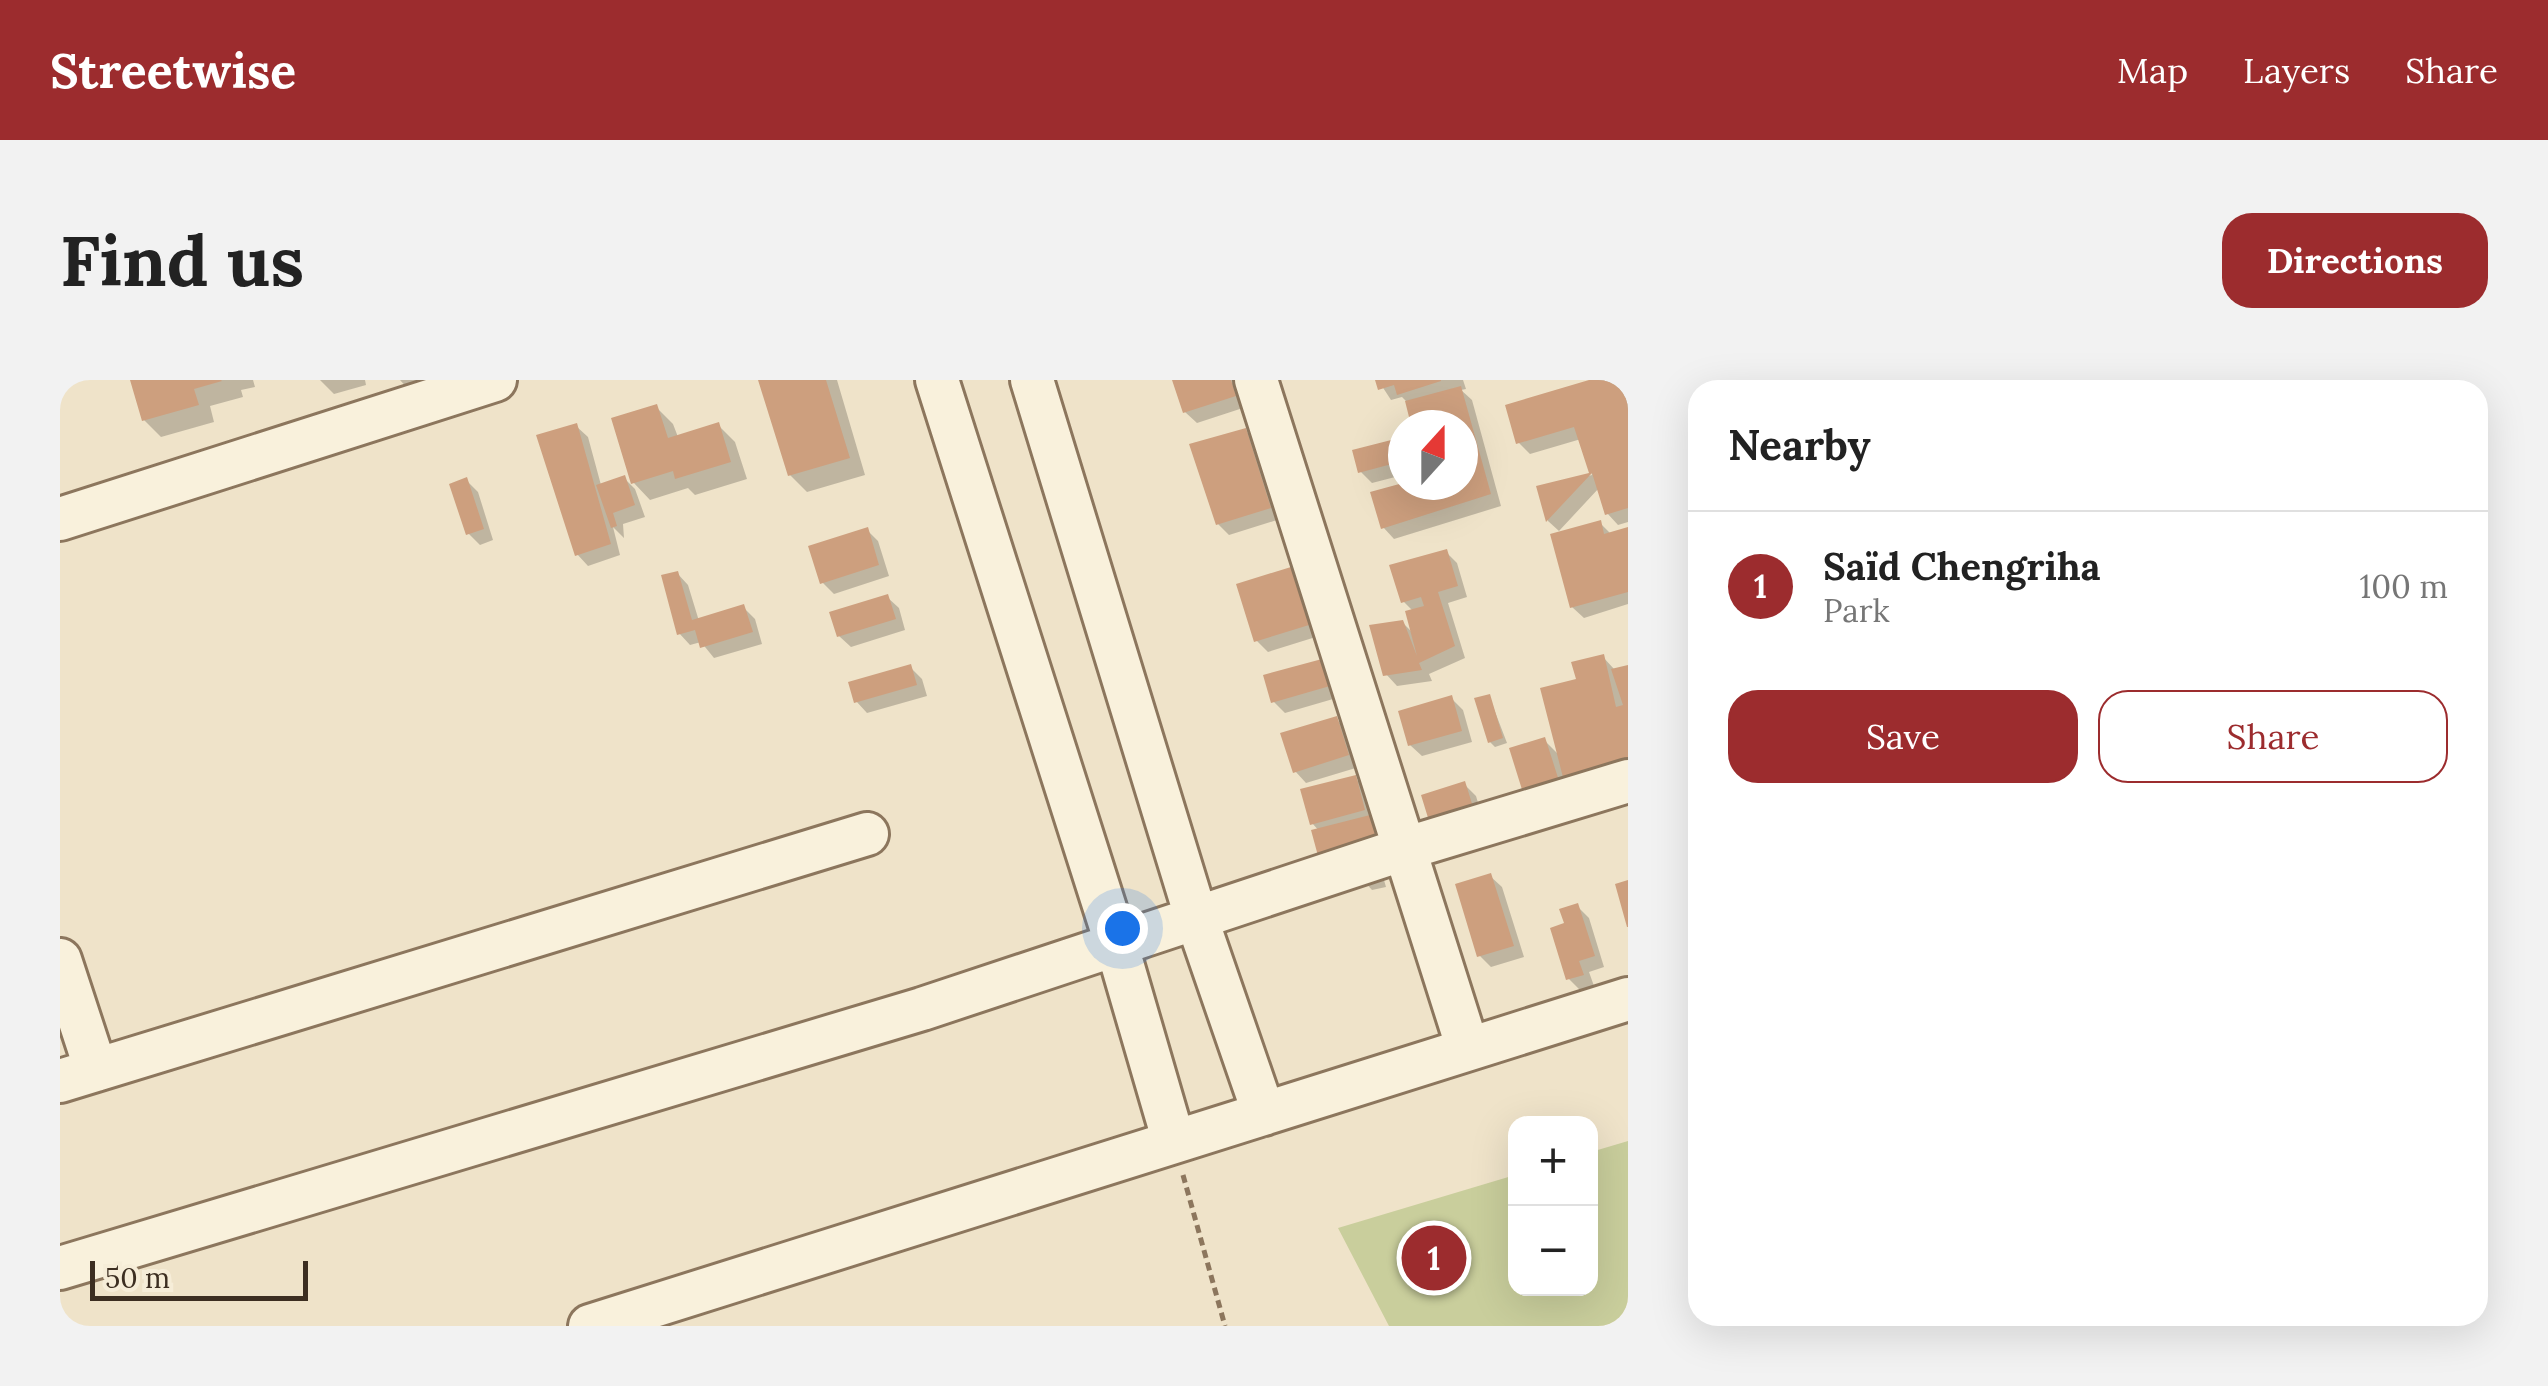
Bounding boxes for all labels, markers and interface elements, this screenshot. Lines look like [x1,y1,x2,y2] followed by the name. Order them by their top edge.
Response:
[50,40,296,101] text: Streetwise
[2117,48,2188,93] text: Map
[2243,48,2350,93] text: Layers
[2405,48,2498,93] text: Share
[2222,213,2488,308] button: Directions
[60,216,304,305] text: Find us
[1388,410,1478,500] north arrow
[1728,418,1871,472] text: Nearby
[1823,542,2100,590] text: Saïd Chengriha
[1754,566,1767,607] text: 1
[2360,566,2448,607] text: 100 m
[1823,590,1890,631] text: Park
[1728,690,2078,783] button: Save
[2098,690,2448,783] button: Share
[1097,903,1148,954] your location
[1508,1116,1598,1296] map controls
[1508,1116,1598,1206] button: +
[1508,1206,1598,1296] button: −
[1402,1220,1466,1296] pin: 1
[90,1256,308,1300] scale bar
[105,1260,170,1296] text: 50 m

